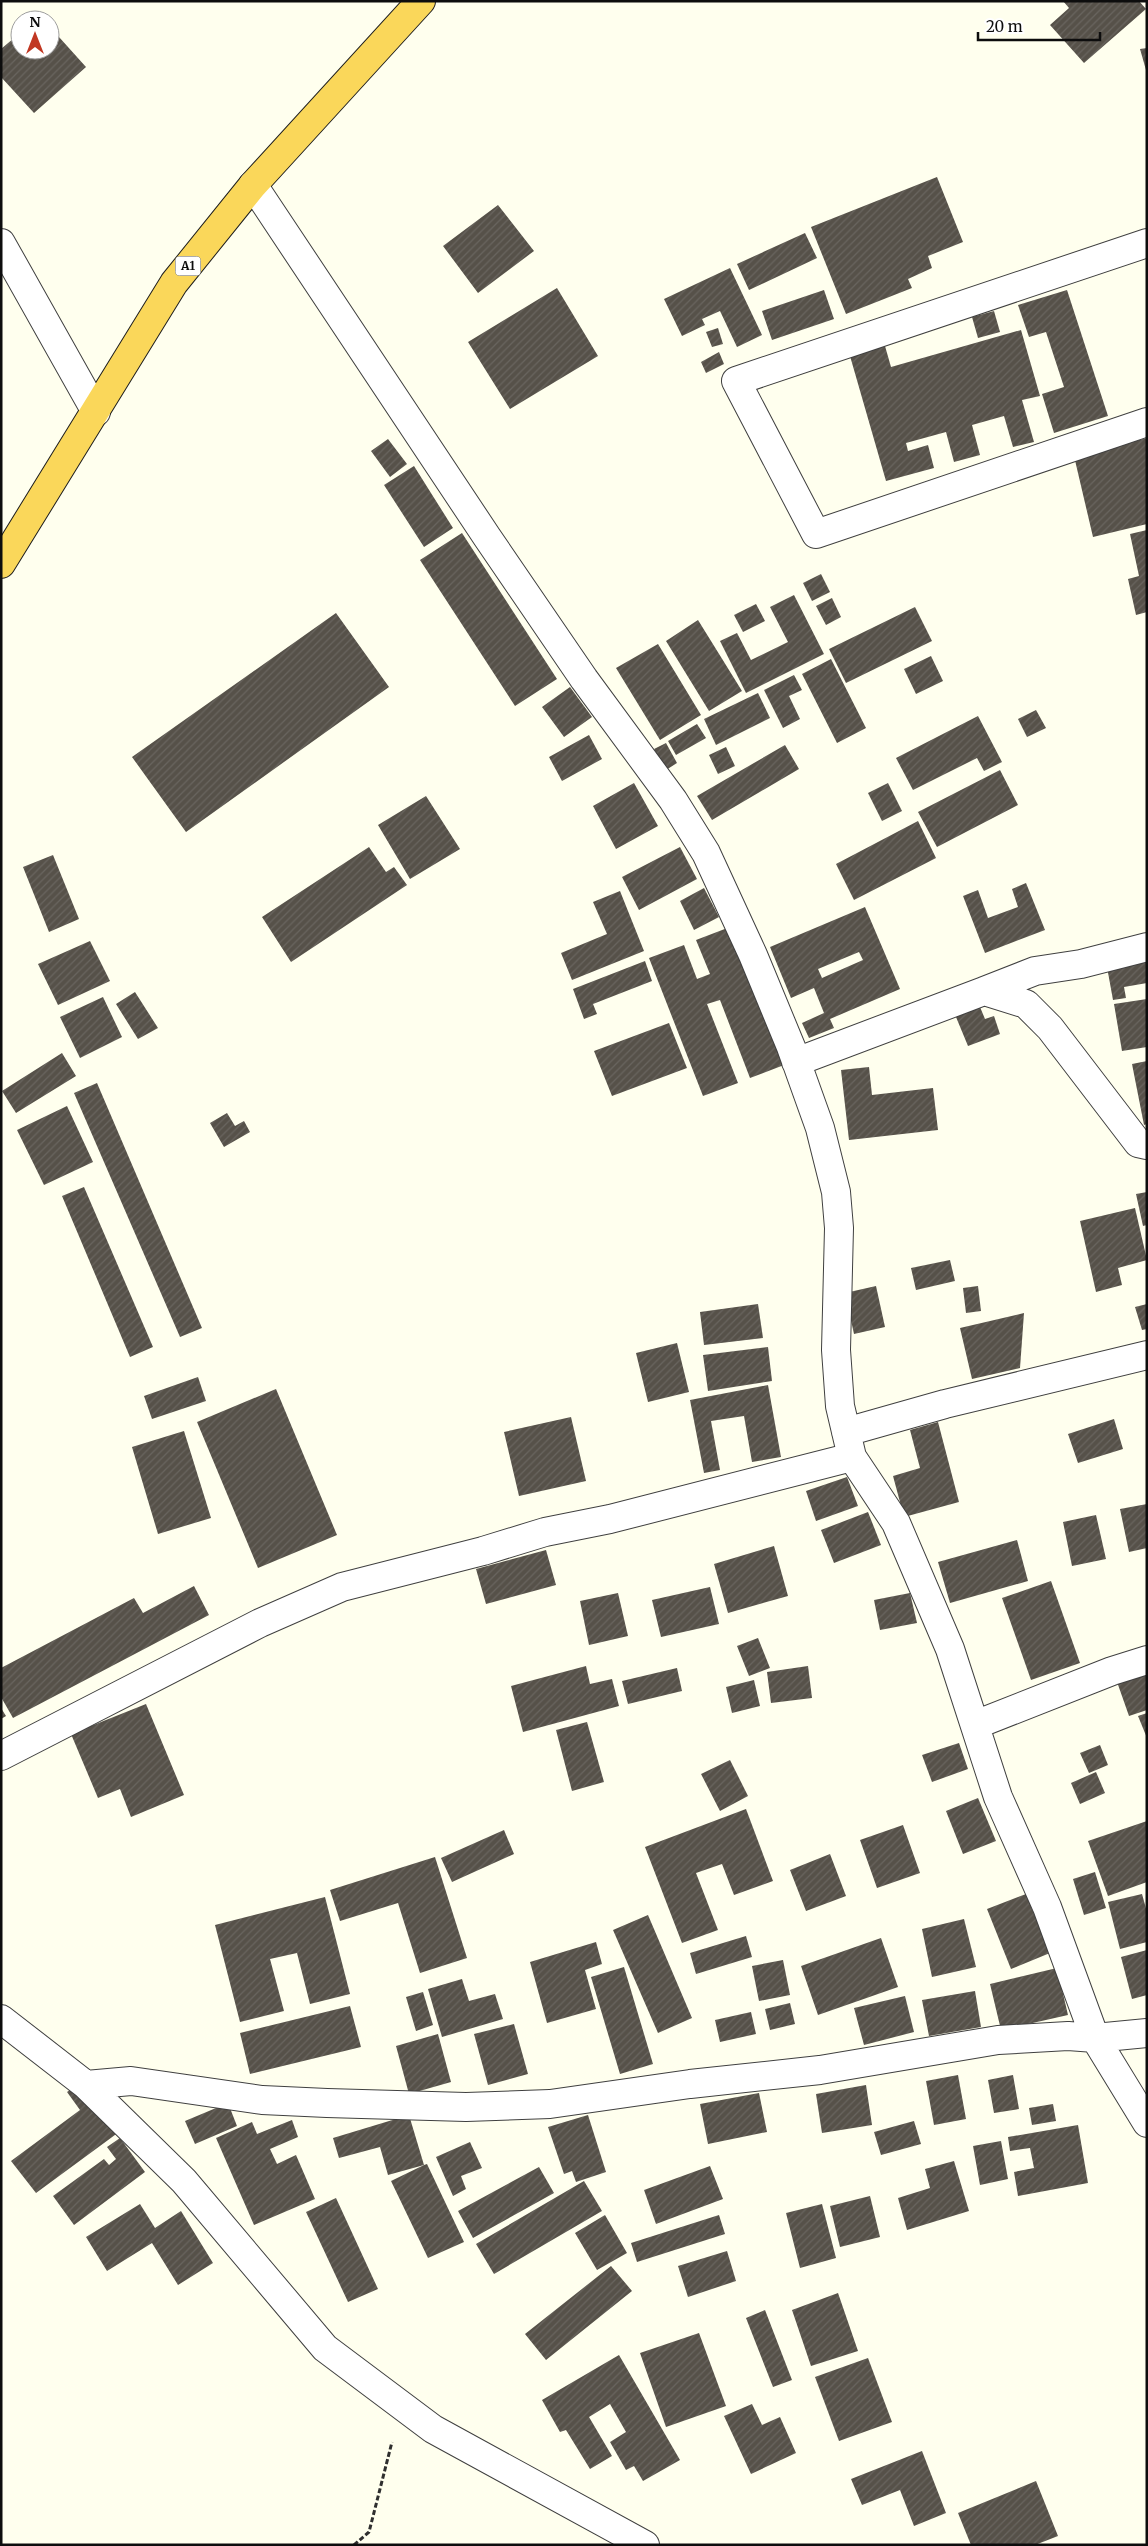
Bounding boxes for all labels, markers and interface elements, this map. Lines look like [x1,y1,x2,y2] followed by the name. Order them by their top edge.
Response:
[10,10,60,60] north arrow
[978,10,1100,42] scale bar
[29,13,41,31] text: N
[986,17,1023,36] text: 20 m
[176,256,200,276] road number: A1

